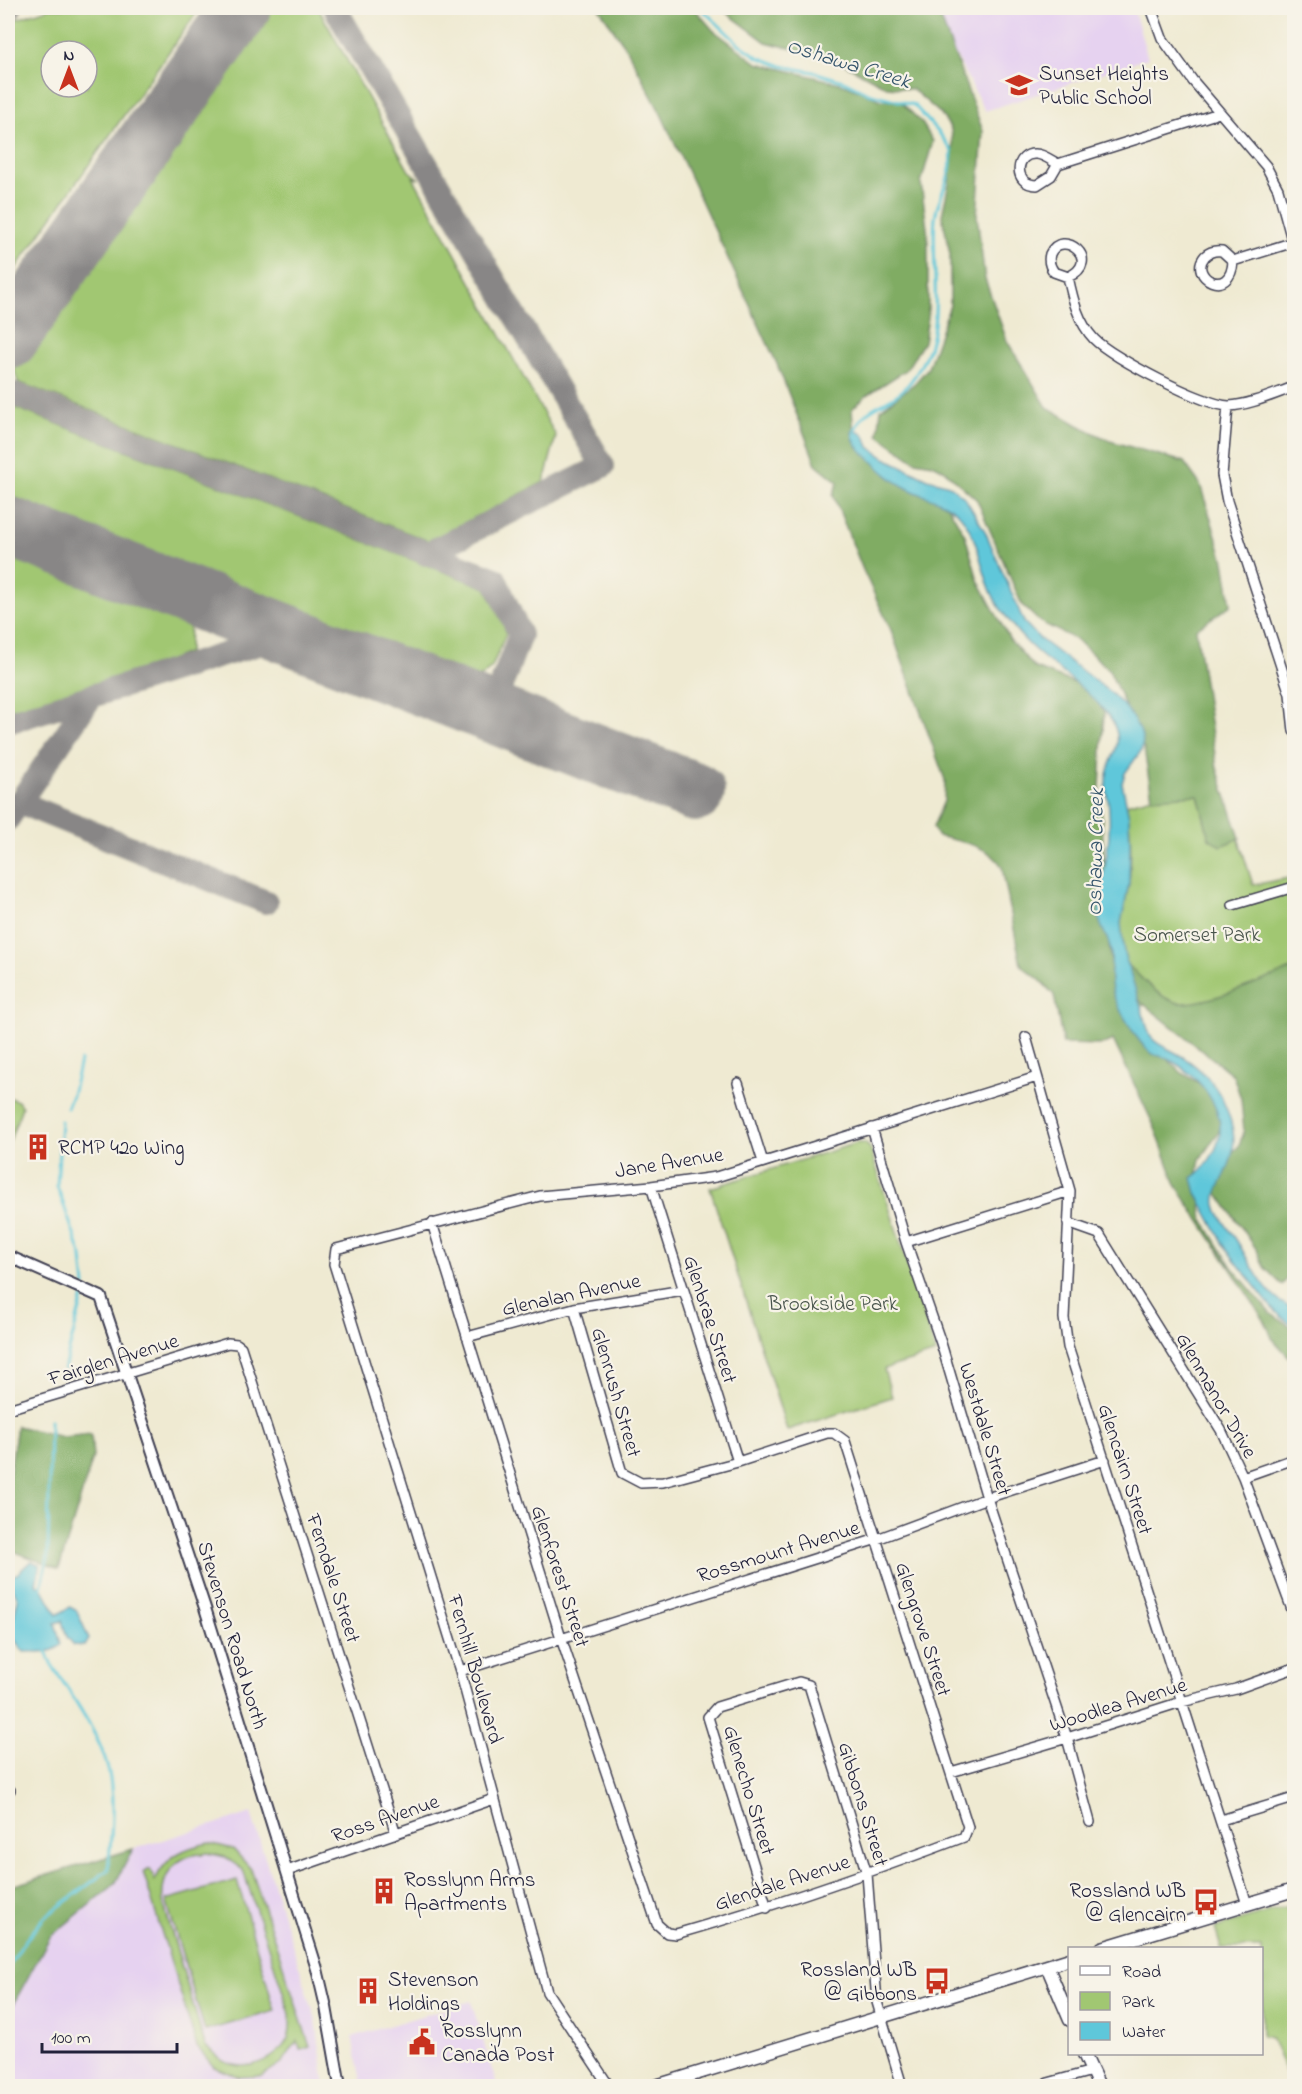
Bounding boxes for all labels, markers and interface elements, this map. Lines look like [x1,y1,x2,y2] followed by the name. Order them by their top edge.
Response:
[782,31,915,99] water label: Oshawa Creek
[39,39,99,99] north arrow
[64,44,75,68] text: N
[1039,60,1169,114] place label: Sunset Heights Public School
[1004,70,1034,100] school or university icon: Sunset Heights Public School
[1080,786,1114,916] water label: Oshawa Creek
[1134,921,1261,951] park label: Somerset Park
[23,1132,53,1162] building icon: RCMP 420 Wing
[58,1134,185,1166] place label: RCMP 420 Wing
[613,1141,726,1187] street label: Jane Avenue
[674,1252,744,1387] street label: Glenbrae Street
[499,1266,644,1325] street label: Glenalan Avenue
[767,1290,899,1320] park label: Brookside Park
[582,1324,648,1461] street label: Glenrush Street
[44,1327,184,1397] street label: Fairglen Avenue
[1167,1327,1264,1465] street label: Glenmanor Drive
[950,1359,1019,1500] street label: Westdale Street
[1089,1400,1159,1539] street label: Glencairn Street
[522,1502,596,1651] street label: Glenforest Street
[297,1509,367,1647] street label: Ferndale Street
[694,1514,864,1592] street label: Rossmount Avenue
[188,1538,274,1733] street label: Stevenson Road North
[884,1559,958,1701] street label: Glengrove Street
[438,1591,510,1748] street label: Fernhill Boulevard
[1046,1671,1192,1741] street label: Woodlea Avenue
[714,1722,782,1859] street label: Glenecho Street
[829,1739,895,1870] street label: Gibbons Street
[328,1787,444,1852] street label: Ross Avenue
[711,1848,855,1920] street label: Glendale Avenue
[404,1866,536,1920] place label: Rosslynn Arms Apartments
[369,1876,399,1906] building icon: Rosslynn Arms Apartments
[1069,1877,1186,1931] place label: Rossland WB @ Glencairn
[1191,1887,1221,1917] bus stop icon: Rossland WB @ Glencairn
[1068,1947,1263,2055] legend
[800,1956,917,2010] place label: Rossland WB @ Gibbons
[1122,1960,1161,1986] text: Road
[388,1966,478,2022] place label: Stevenson Holdings
[922,1966,952,1996] bus stop icon: Rossland WB @ Gibbons
[353,1976,383,2006] building icon: Stevenson Holdings
[1122,1990,1155,2016] text: Park
[42,2016,177,2054] scale bar
[442,2017,555,2071] place label: Rosslynn Canada Post
[1122,2020,1166,2046] text: Water
[51,2026,91,2052] text: 100 m
[407,2027,437,2057] public building icon: Rosslynn Canada Post

